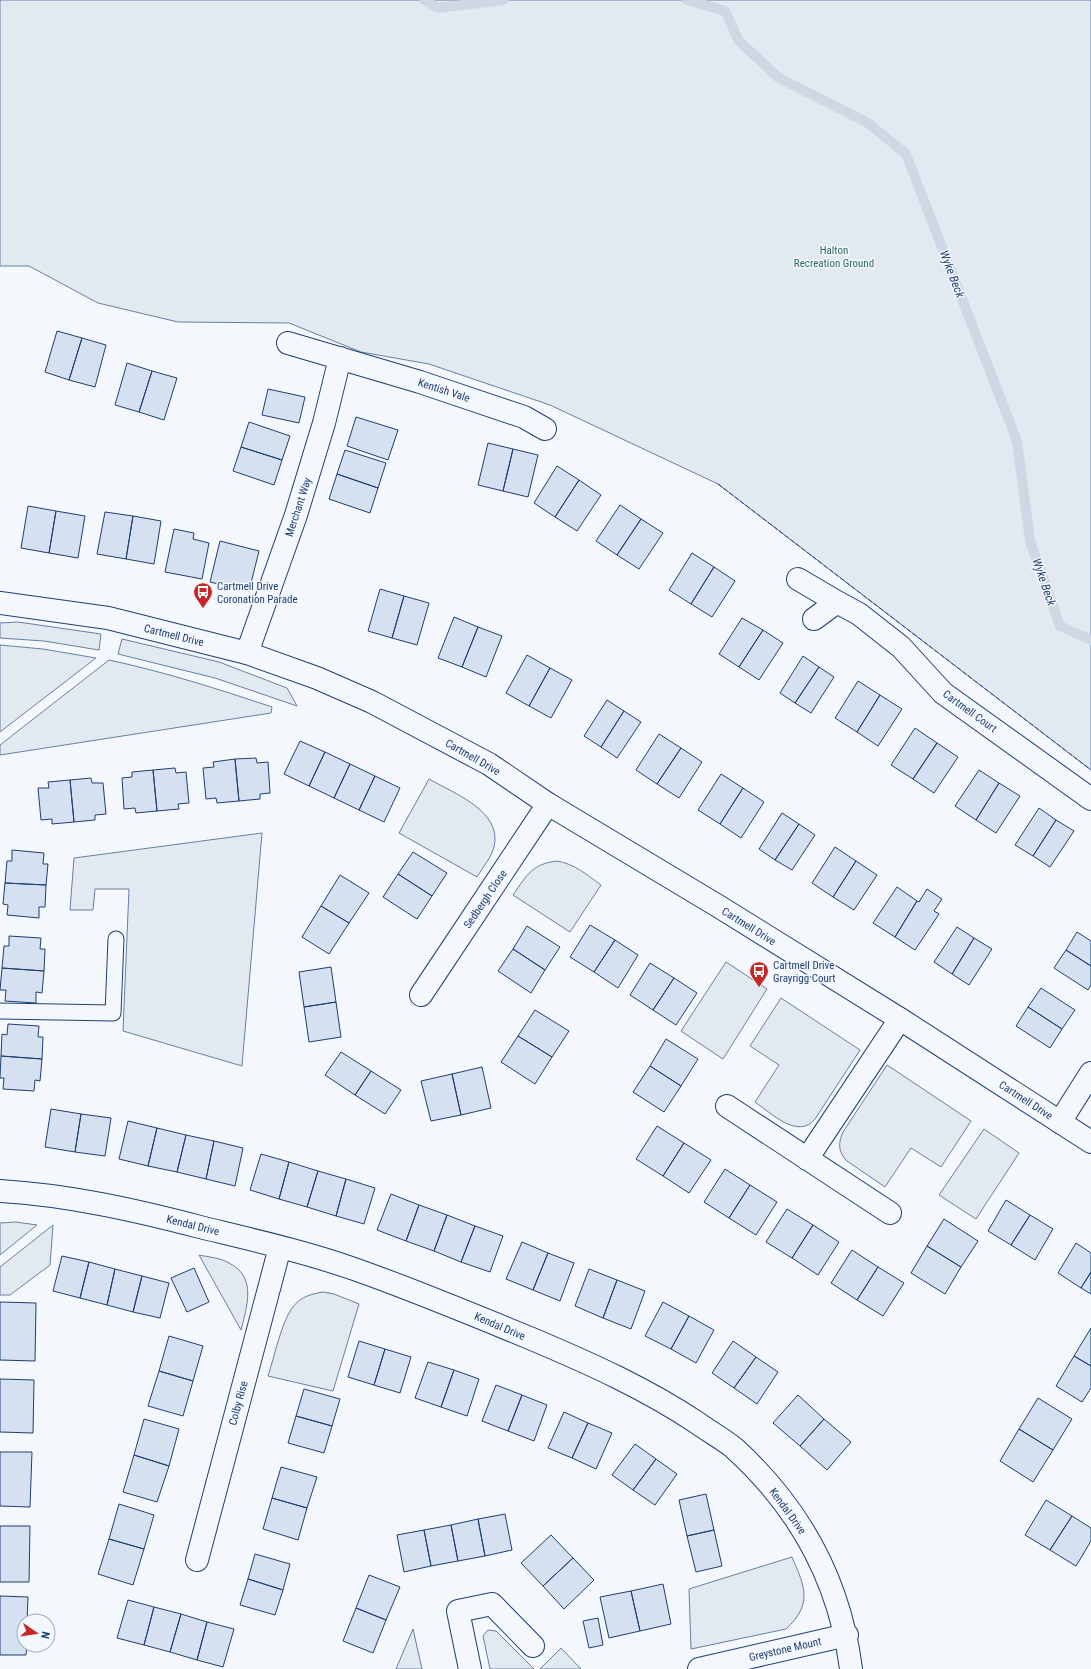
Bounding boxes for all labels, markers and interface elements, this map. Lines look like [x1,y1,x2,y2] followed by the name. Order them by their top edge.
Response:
[794,244,874,270] park label: Halton Recreation Ground
[937,248,968,300] water label: Wyke Beck
[416,376,471,405] street label: Kentish Vale
[283,476,314,538] street label: Merchant Way
[1029,556,1059,608] water label: Wyke Beck
[217,580,298,606] place label: Cartmell Drive Coronation Parade
[192,581,214,609] bus stop icon: Cartmell Drive Coronation Parade
[143,622,205,649] street label: Cartmell Drive
[940,688,999,735] street label: Cartmell Court
[443,736,503,778] street label: Cartmell Drive
[461,868,510,931] street label: Sedbergh Close
[719,905,778,948] street label: Cartmell Drive
[773,959,836,985] place label: Cartmell Drive Grayrigg Court
[748,960,770,988] bus stop icon: Cartmell Drive Grayrigg Court
[996,1078,1055,1123] street label: Cartmell Drive
[165,1213,221,1238] street label: Kendal Drive
[472,1310,527,1343] street label: Kendal Drive
[226,1380,251,1427] street label: Colby Rise
[766,1486,809,1537] street label: Kendal Drive
[16,1613,56,1653] north arrow
[38,1630,52,1640] text: N
[748,1635,823,1664] street label: Greystone Mount

